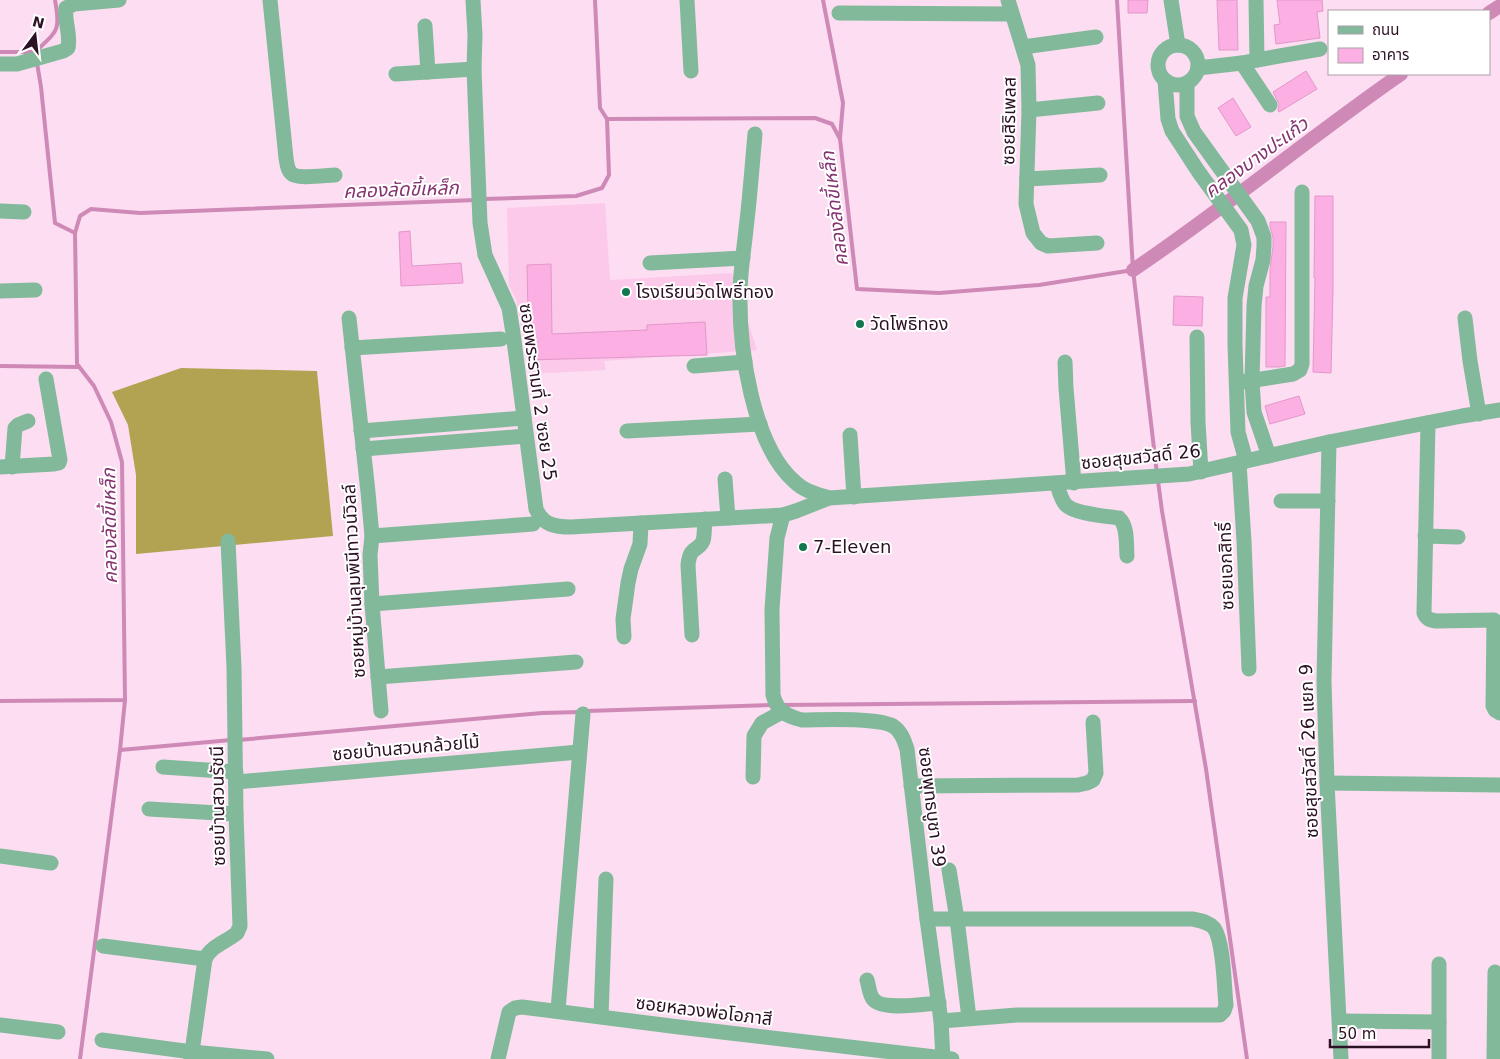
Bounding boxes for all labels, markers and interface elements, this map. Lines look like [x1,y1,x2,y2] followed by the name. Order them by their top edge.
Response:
[10,10,60,60] north arrow
[1328,10,1490,75] legend
[31,13,46,32] text: N
[1372,21,1399,39] text: ถนน
[1372,46,1409,64] text: อาคาร
[997,77,1020,165] street label: ซอยสิริเพลส
[1200,112,1313,202] water label: คลองบางปะแก้ว
[814,150,852,268] water label: คลองลัดขี้เหล็ก
[343,174,460,202] water label: คลองลัดขี้เหล็ก
[636,281,774,302] place label: โรงเรียนวัดโพธิ์ทอง
[620,286,632,298] marker: โรงเรียนวัดโพธิ์ทอง
[516,302,563,482] street label: ซอยพระรามที่ 2 ซอย 25
[870,313,948,334] place label: วัดโพธิทอง
[854,318,866,330] marker: วัดโพธิทอง
[1080,440,1202,474] street label: ซอยสุขสวัสดิ์ 26
[95,467,121,584] water label: คลองลัดขี้เหล็ก
[338,483,371,679] street label: ซอยหมู่บ้านลุมพินีทาวน์วิลล์
[1213,521,1238,611] street label: ซอยเอกสิทธิ์
[813,536,892,557] place label: 7-Eleven
[797,541,809,553] marker: 7-Eleven
[1295,663,1323,839] street label: ซอยสุขสวัสดิ์ 26 แยก 9
[332,731,480,764] street label: ซอยบ้านสวนกล้วยไม้
[206,746,229,866] street label: ซอยบ้านสวนรัชนี
[913,746,950,869] street label: ซอยพุทธบูชา 39
[635,992,774,1029] street label: ซอยหลวงพ่อโอภาสี
[1330,1016,1429,1048] scale bar
[1338,1025,1376,1043] text: 50 m

